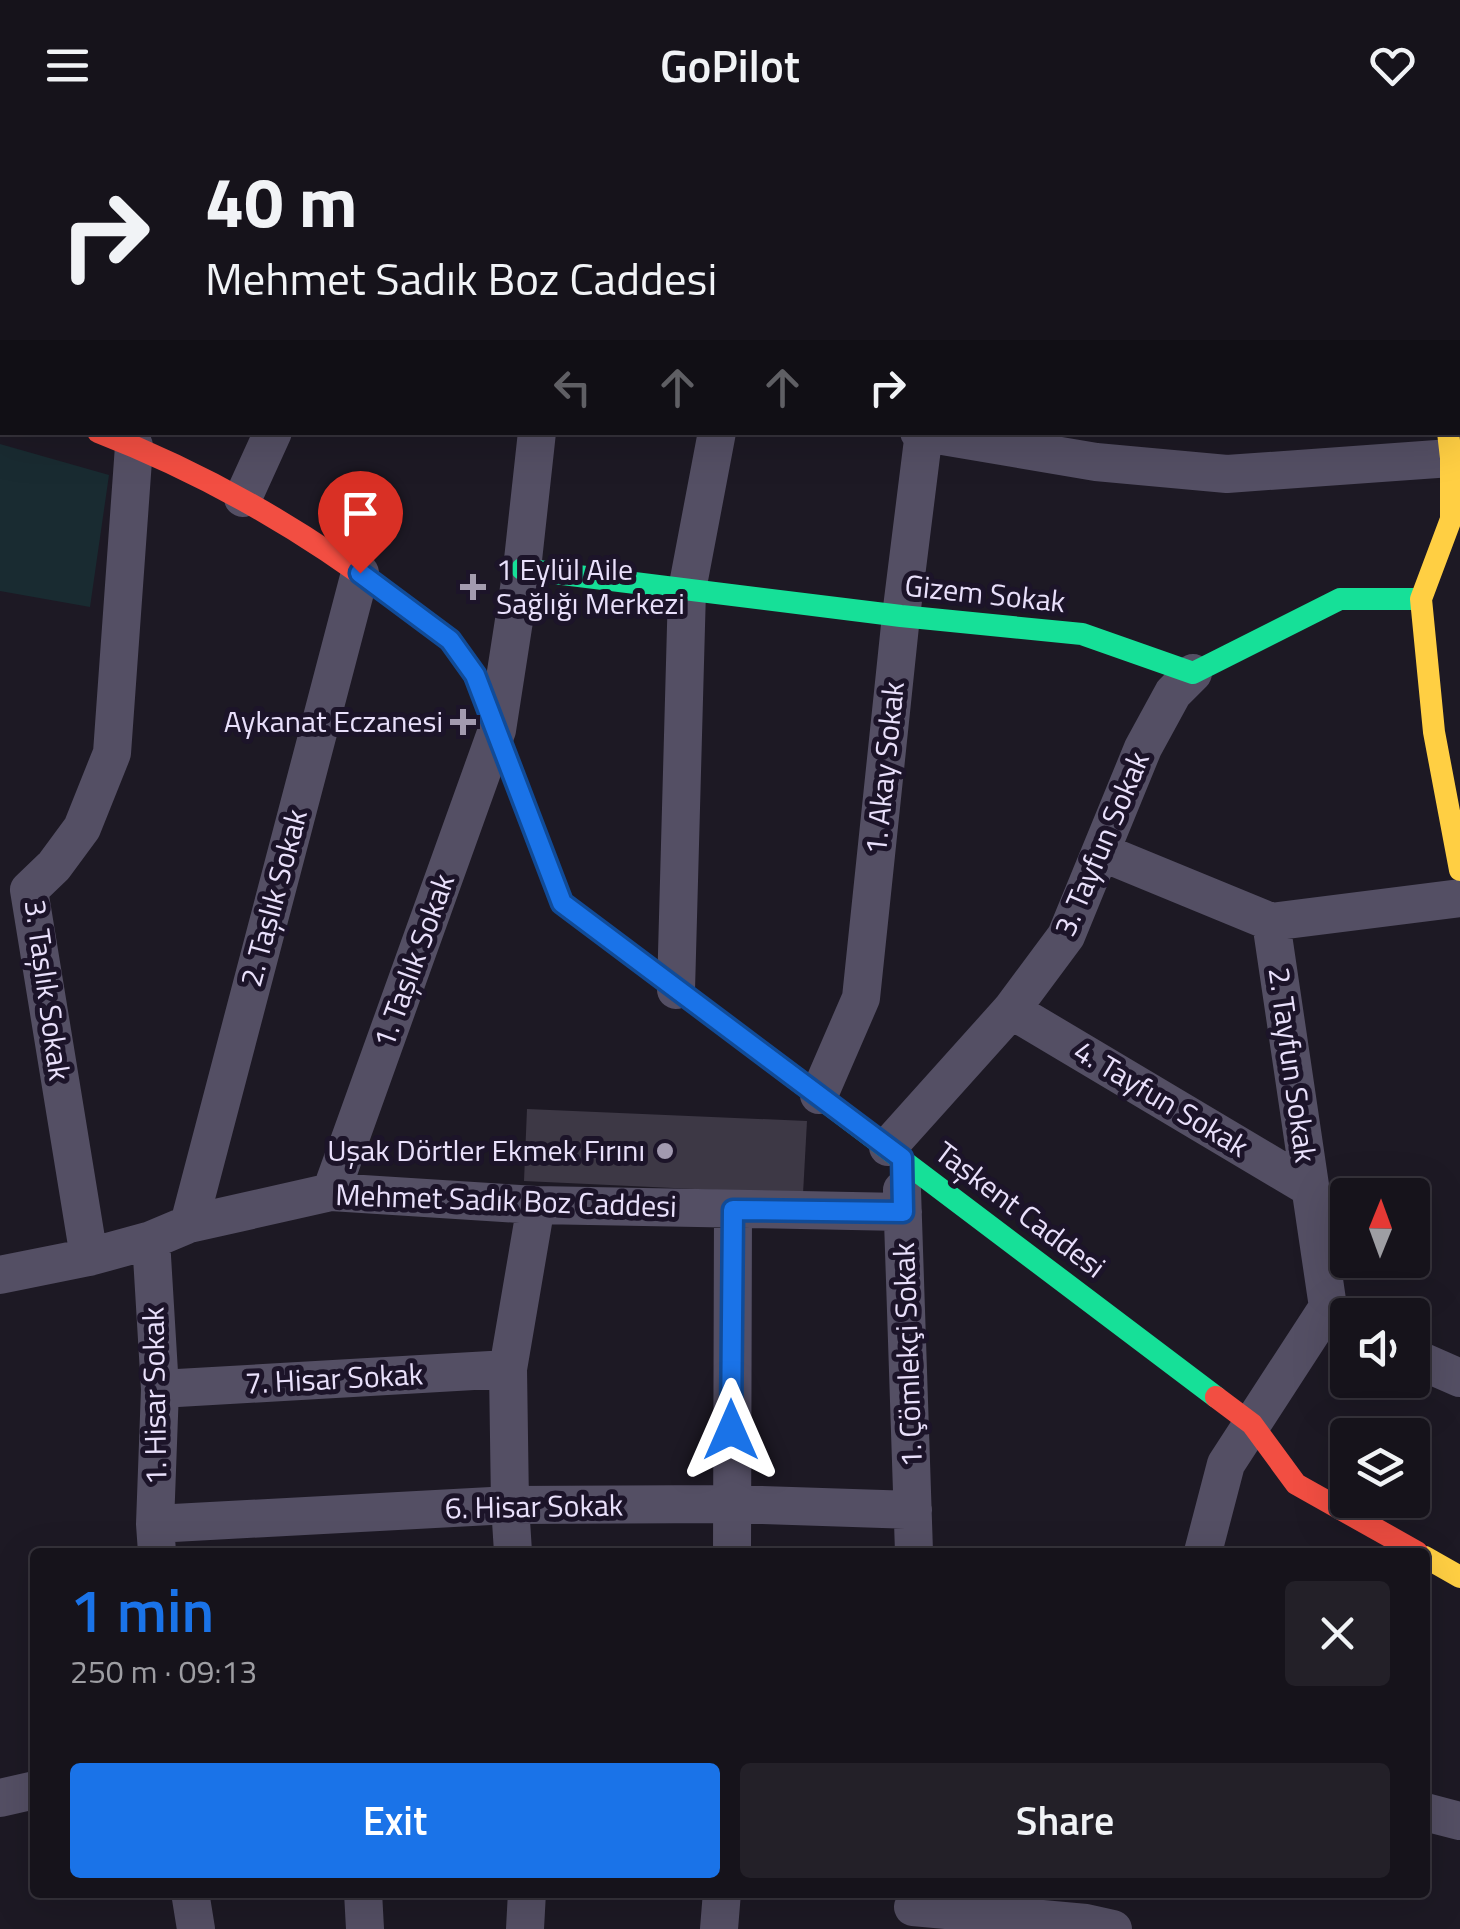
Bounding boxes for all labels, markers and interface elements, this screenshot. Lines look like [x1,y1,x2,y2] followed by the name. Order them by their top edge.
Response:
[660,31,800,99] text: GoPilot
[40,38,95,93] icon: menu
[1365,38,1420,93] icon: heart
[205,148,358,254] text: 40 m
[40,170,170,300] icon: right
[205,244,717,312] text: Mehmet Sadık Boz Caddesi
[545,360,600,415] icon: left
[650,360,705,415] icon: ahead
[755,360,810,415] icon: ahead
[860,360,915,415] icon: right
[318,471,403,574] pin
[333,486,388,541] icon: arrive
[496,546,685,626] place label: 1 Eylül Aile Sağlığı Merkezi
[903,562,1068,624] street label: Gizem Sokak
[460,574,486,600] marker: 1 Eylül Aile Sağlığı Merkezi
[852,679,916,857] street label: 1. Akay Sokak
[224,698,443,744] place label: Aykanat Eczanesi
[452,711,474,733] marker: Aykanat Eczanesi
[1041,744,1161,943] street label: 3. Tayfun Sokak
[227,804,319,992] street label: 2. Taşlık Sokak
[360,867,466,1054] street label: 1. Taşlık Sokak
[13,896,83,1083] street label: 3. Taşlık Sokak
[1257,964,1329,1165] street label: 2. Tayfun Sokak
[1065,1028,1258,1169] street label: 4. Tayfun Sokak
[327,1127,645,1173] place label: Uşak Dörtler Ekmek Fırını
[926,1130,1116,1289] street label: Taşkent Caddesi
[654,1140,676,1162] marker: Uşak Dörtler Ekmek Fırını
[335,1171,677,1229] street label: Mehmet Sadık Boz Caddesi
[1330,1178,1430,1278] north arrow
[1330,1178,1430,1518] map controls
[880,1242,934,1468] street label: 1. Çömlekçi Sokak
[1330,1298,1430,1398] button: sound
[129,1306,179,1486] street label: 1. Hisar Sokak
[244,1350,424,1406] street label: 7. Hisar Sokak
[679,1378,783,1482] position arrow
[1330,1418,1430,1518] button: layers
[444,1481,624,1531] street label: 6. Hisar Sokak
[70,1564,214,1655] text: 1 min
[1285,1581,1390,1686] button: close
[70,1647,257,1695] text: 250 m · 09:13
[70,1763,720,1878] button: Exit
[740,1763,1390,1878] button: Share

